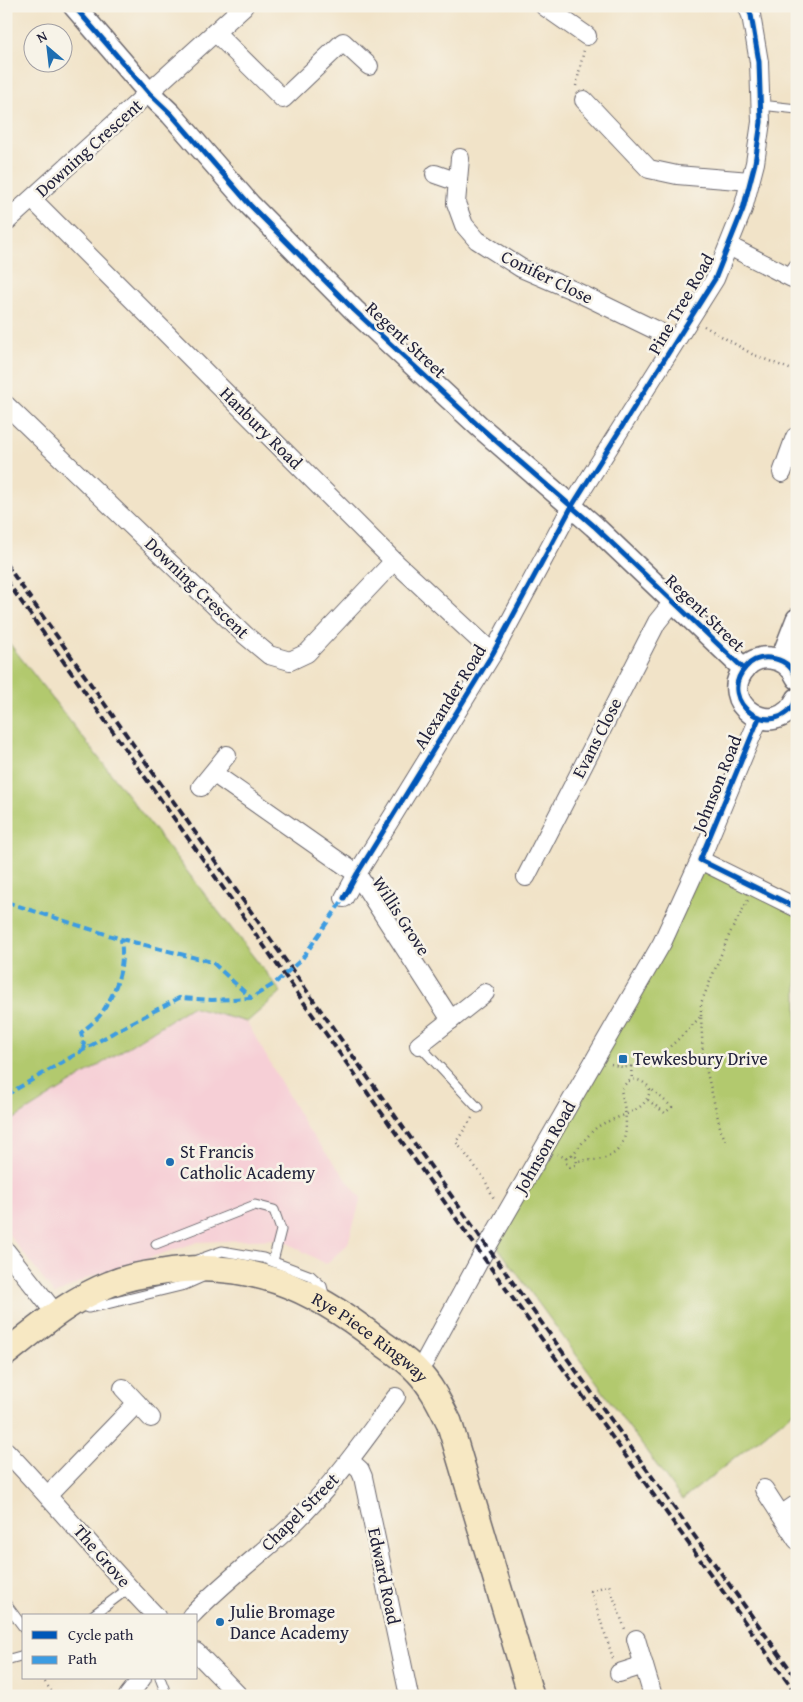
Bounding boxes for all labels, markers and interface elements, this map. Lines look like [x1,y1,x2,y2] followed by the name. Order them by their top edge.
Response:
[22,22,72,72] north arrow
[33,25,51,48] text: N
[29,92,149,203] street label: Downing Crescent
[497,243,598,310] street label: Conifer Close
[641,248,721,359] street label: Pine Tree Road
[360,295,453,385] street label: Regent Street
[214,380,309,476] street label: Hanbury Road
[139,531,256,645] street label: Downing Crescent
[659,567,752,658] street label: Regent Street
[407,639,493,754] street label: Alexander Road
[565,693,628,783] street label: Evans Close
[684,731,749,839] street label: Johnson Road
[366,871,437,961] street label: Willis Grove
[633,1045,768,1072] place label: Tewkesbury Drive
[617,1053,629,1065] marker: Tewkesbury Drive
[506,1095,582,1200] street label: Johnson Road
[180,1138,315,1186] place label: St Francis Catholic Academy
[164,1156,176,1168] marker: St Francis Catholic Academy
[307,1285,436,1388] street label: Rye Piece Ringway
[254,1466,345,1557] street label: Chapel Street
[67,1518,138,1593] street label: The Grove
[361,1525,408,1627] street label: Edward Road
[228,1598,349,1646] place label: Julie Bromage Dance Academy
[22,1614,198,1680] legend
[214,1616,226,1628] marker: Julie Bromage Dance Academy
[68,1624,134,1645] text: Cycle path
[68,1648,97,1669] text: Path

